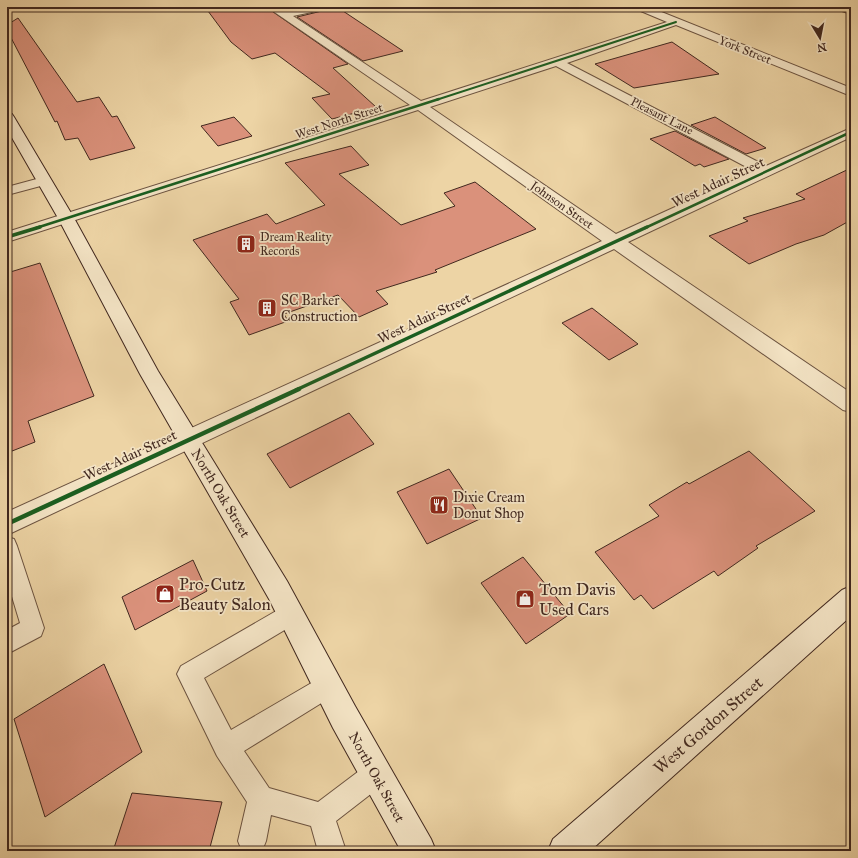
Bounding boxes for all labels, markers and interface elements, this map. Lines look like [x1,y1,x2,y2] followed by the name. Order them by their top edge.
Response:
[800,18,840,58] north arrow
[717,33,774,67] street label: York Street
[815,40,827,55] text: N
[628,94,696,138] street label: Pleasant Lane
[294,100,385,142] street label: West North Street
[669,153,768,211] street label: West Adair Street
[526,177,597,233] street label: Johnson Street
[260,230,332,258] place label: Dream Reality Records
[235,233,257,255] building icon: Dream Reality Records
[375,289,474,347] street label: West Adair Street
[281,292,358,325] place label: SC Barker Construction
[256,297,278,319] building icon: SC Barker Construction
[81,426,180,484] street label: West Adair Street
[187,446,254,541] street label: North Oak Street
[453,489,525,522] place label: Dixie Cream Donut Shop
[428,494,450,516] restaurant icon: Dixie Cream Donut Shop
[179,574,271,615] place label: Pro-Cutz Beauty Salon
[539,579,615,620] place label: Tom Davis Used Cars
[154,583,176,605] shop icon: Pro-Cutz Beauty Salon
[514,588,536,610] shop icon: Tom Davis Used Cars
[649,672,767,779] street label: West Gordon Street
[345,729,408,825] street label: North Oak Street

